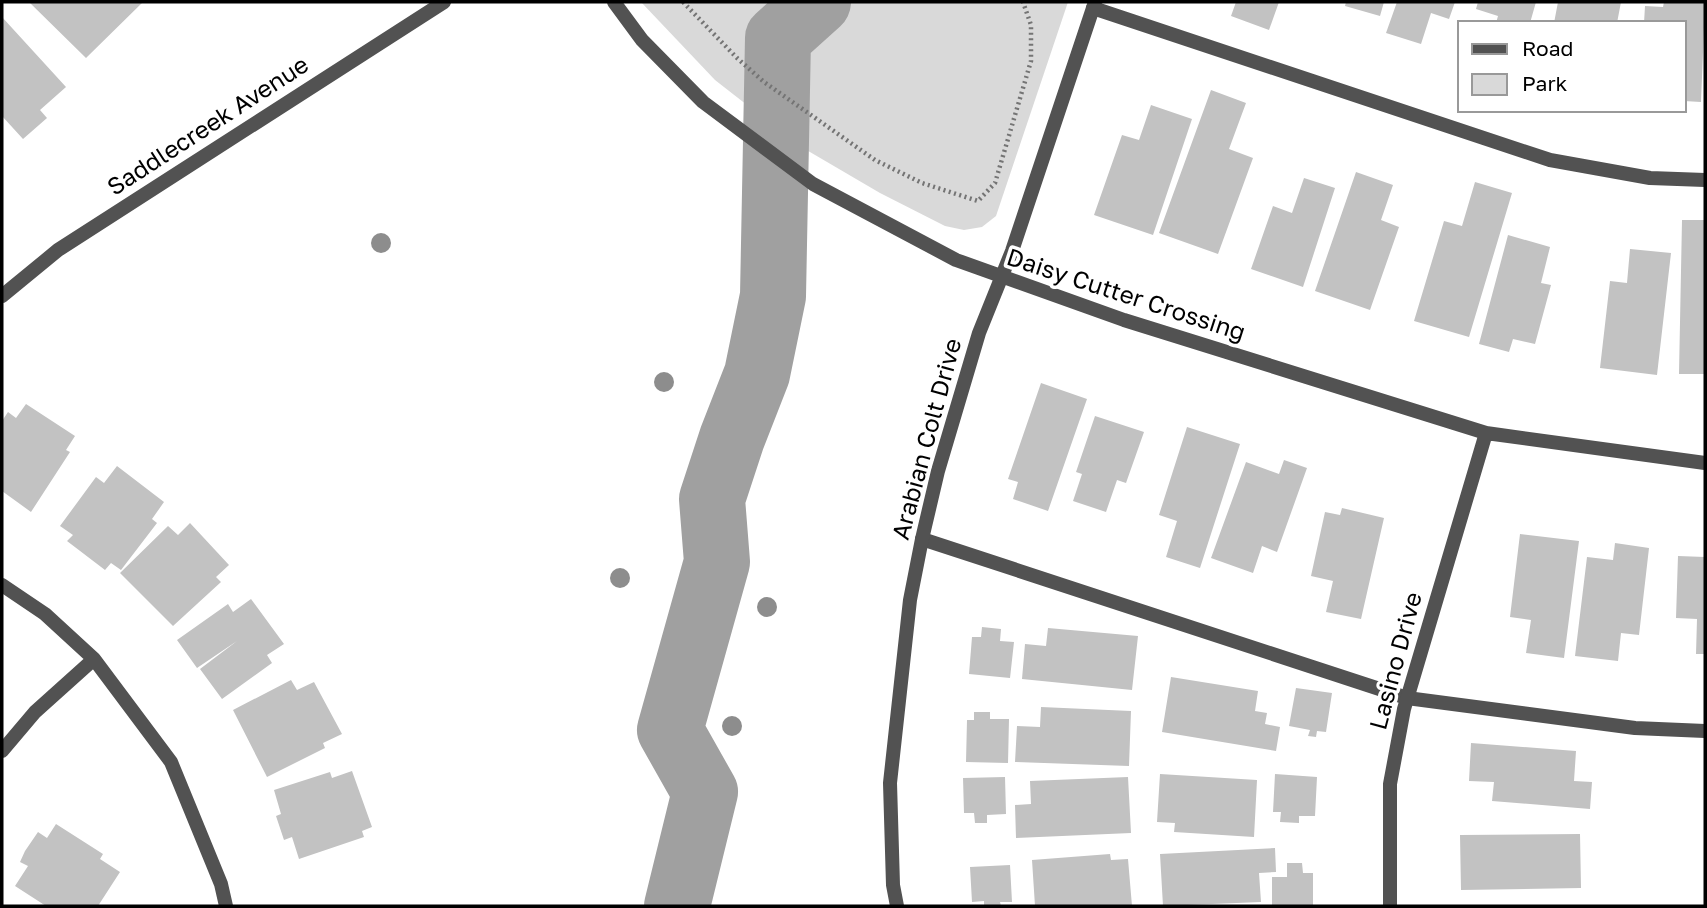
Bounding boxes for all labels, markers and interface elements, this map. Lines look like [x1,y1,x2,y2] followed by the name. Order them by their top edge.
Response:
[1458,21,1686,112] legend
[1522,35,1573,61] text: Road
[101,49,313,201] street label: Saddlecreek Avenue
[1522,70,1568,96] text: Park
[1003,241,1249,346] street label: Daisy Cutter Crossing
[885,335,966,542] street label: Arabian Colt Drive
[1362,589,1427,733] street label: Lasino Drive

